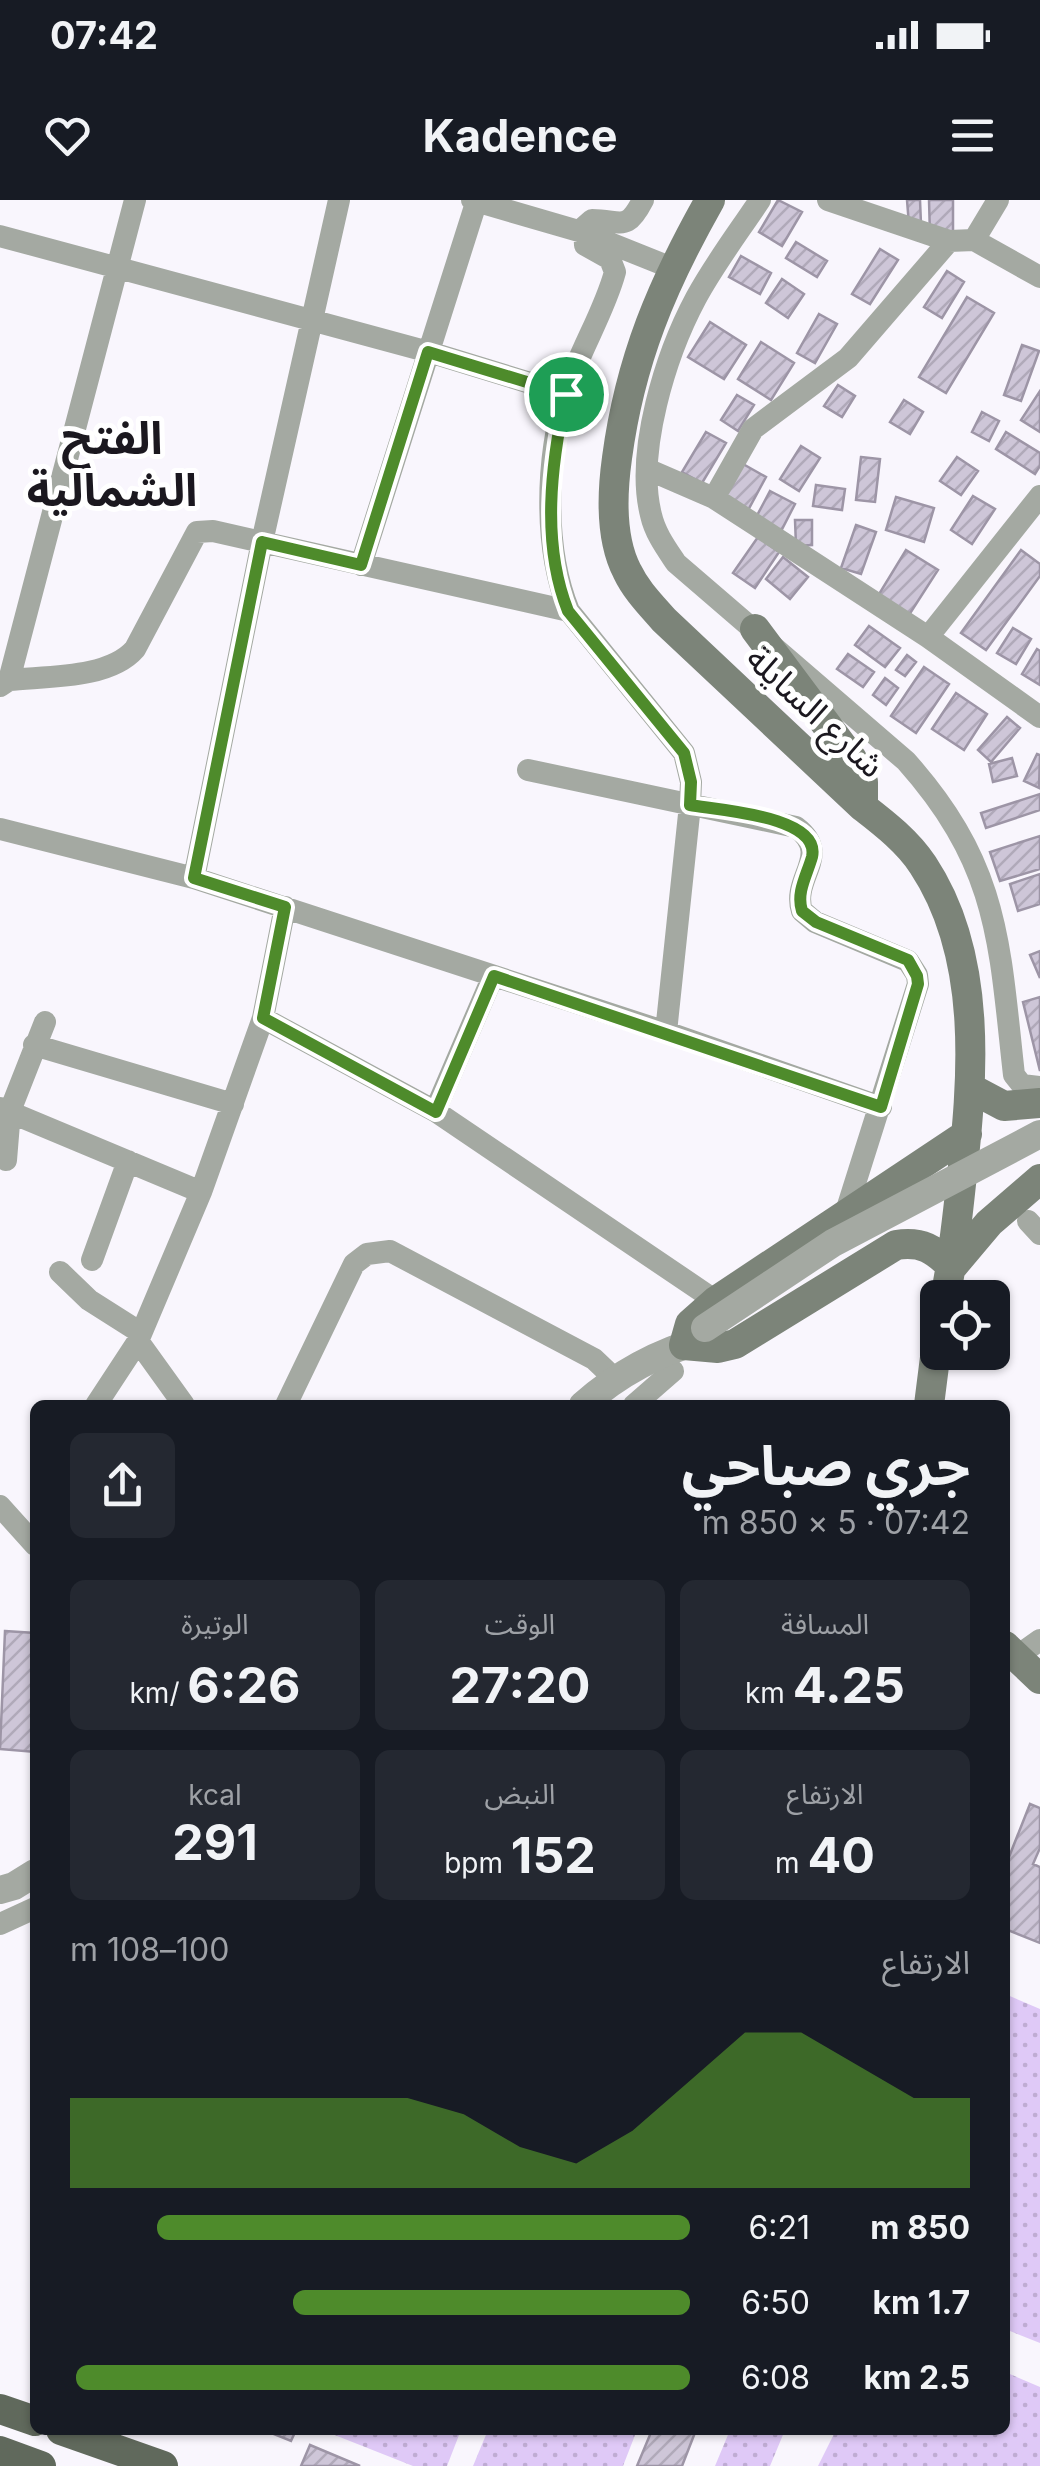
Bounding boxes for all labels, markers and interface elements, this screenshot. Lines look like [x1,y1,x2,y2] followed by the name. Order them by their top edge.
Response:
[50,12,158,58] text: 07:42
[40,108,95,163] icon: heart
[423,108,617,163] text: Kadence
[945,108,1000,163] icon: menu
[524,352,609,437] pin
[539,367,594,422] icon: arrive
[27,410,197,517] district label: الفتح الشمالية
[734,637,894,790] street label: شارع السايلة
[920,1280,1010,1370] map controls
[920,1280,1010,1370] button: locate
[682,1432,970,1498] text: جري صباحي
[70,1433,175,1538] button: share
[702,1503,970,1542] text: 07:42 · 5 × 850 m
[181,1607,249,1641] text: الوتيرة
[485,1607,555,1641] text: الوقت
[781,1607,869,1641] text: المسافة
[187,1655,301,1715] text: 6:26
[450,1655,590,1715] text: 27:20
[793,1655,905,1715] text: 4.25
[129,1676,187,1710] text: /km
[745,1676,793,1710] text: km
[484,1777,556,1811] text: النبض
[787,1777,863,1811] text: الارتفاع
[188,1778,242,1812] text: kcal
[172,1812,258,1872] text: 291
[511,1825,596,1885] text: 152
[807,1825,875,1885] text: 40
[444,1846,511,1880] text: bpm
[775,1846,807,1880] text: m
[70,1930,229,1969] text: 100–108 m
[882,1943,970,1982] text: الارتفاع
[748,2208,810,2247] text: 6:21
[870,2208,970,2247] text: 850 m
[741,2283,810,2322] text: 6:50
[872,2283,970,2322] text: 1.7 km
[741,2358,810,2397] text: 6:08
[864,2358,970,2397] text: 2.5 km

